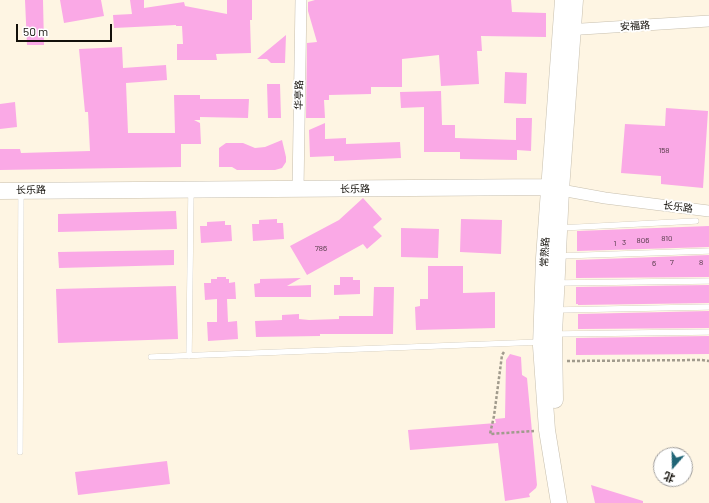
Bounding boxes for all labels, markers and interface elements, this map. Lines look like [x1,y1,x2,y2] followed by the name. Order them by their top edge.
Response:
[18,16,114,42] scale bar
[620,19,650,33] street label: 安福路
[23,24,48,38] text: 50 m
[293,80,305,110] street label: 华亭路
[658,145,670,155] house number: 158
[340,183,370,195] street label: 长乐路
[16,184,46,196] street label: 长乐路
[662,199,694,215] street label: 长乐路
[661,233,673,243] house number: 810
[637,235,649,245] house number: 806
[538,237,552,267] street label: 常熟路
[622,237,626,247] house number: 3
[614,238,616,248] house number: 1
[315,243,327,253] house number: 786
[670,257,674,267] house number: 7
[699,257,703,267] house number: 8
[652,258,656,268] house number: 6
[653,447,693,487] north arrow
[662,470,676,486] text: 北

